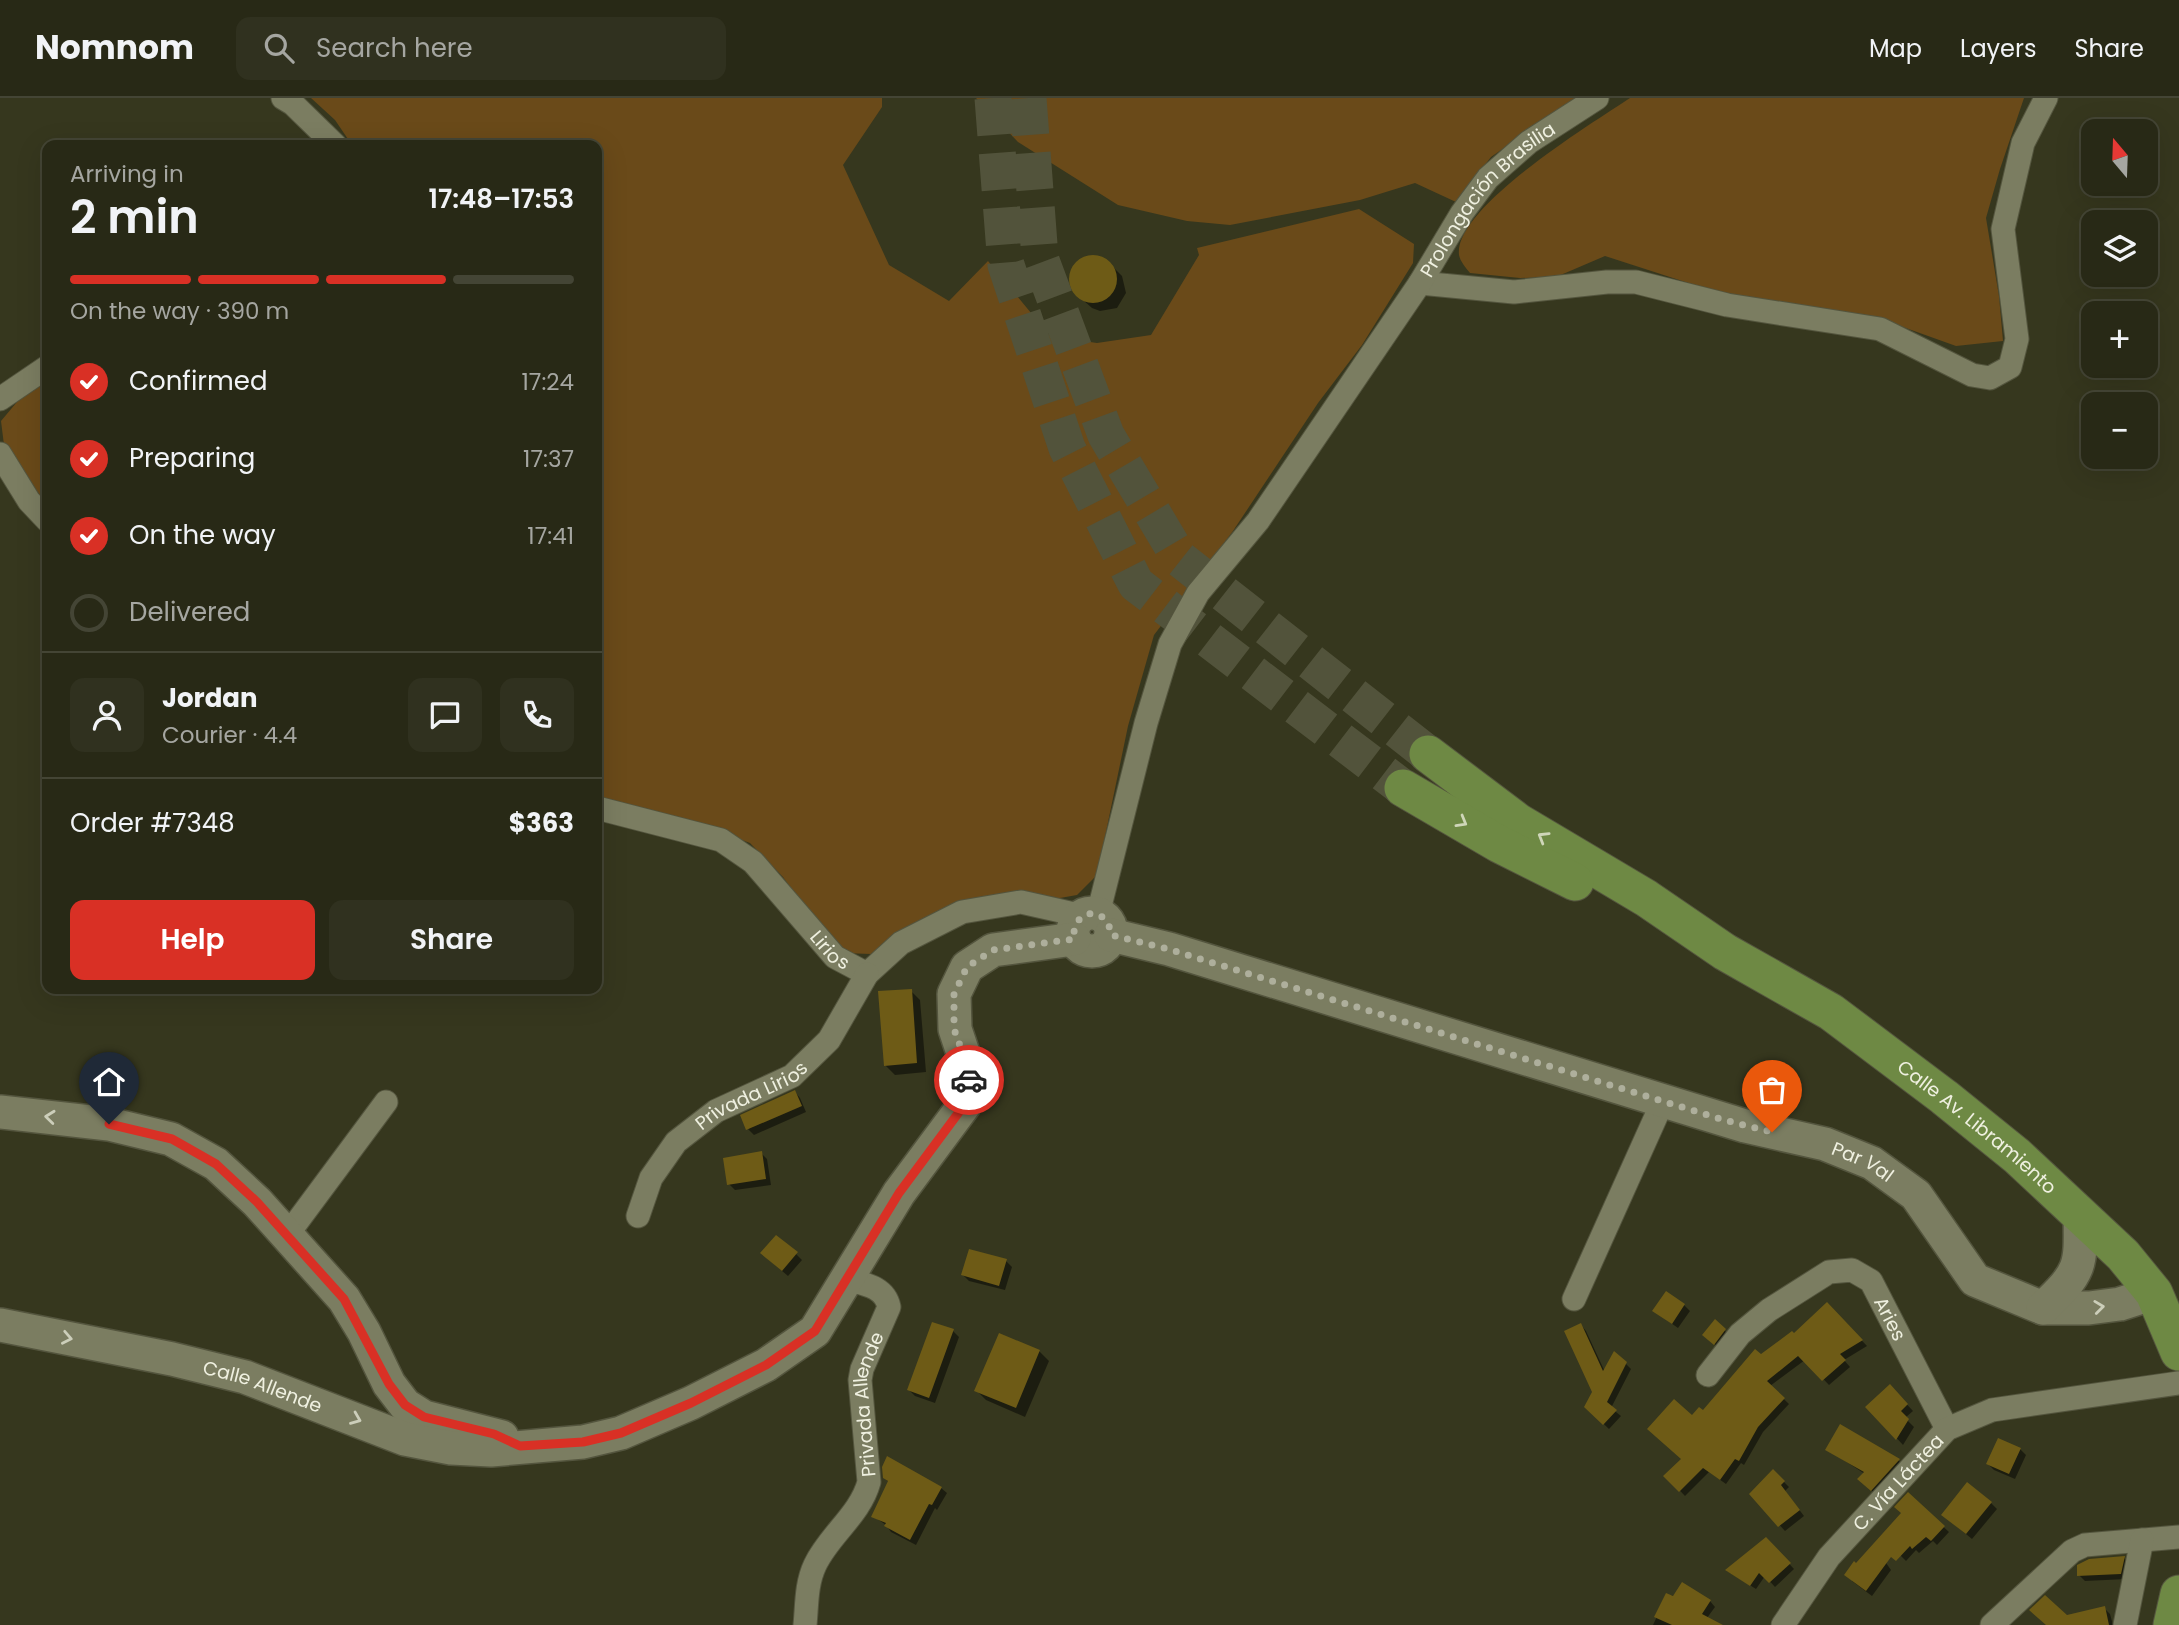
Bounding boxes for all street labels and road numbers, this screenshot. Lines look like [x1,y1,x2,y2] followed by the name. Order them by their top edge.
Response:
[1413,115,1560,282] street label: Prolongación Brasilia
[804,924,855,976] street label: Lirios
[1892,1053,2063,1200] street label: Calle Av. Libramiento
[689,1055,813,1136] street label: Privada Lirios
[1828,1135,1900,1188] street label: Par Val
[1868,1292,1913,1345] street label: Aries
[846,1327,890,1478] street label: Privada Allende
[200,1354,326,1419] street label: Calle Allende
[1846,1428,1950,1537] street label: C. Vía Láctea

